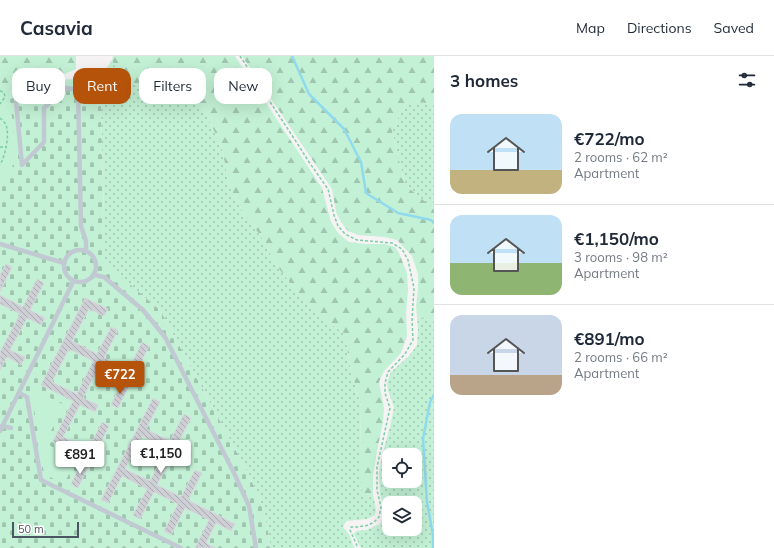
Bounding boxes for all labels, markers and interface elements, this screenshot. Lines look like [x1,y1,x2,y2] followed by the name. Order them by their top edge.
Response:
[20,16,93,40] text: Casavia
[576,19,605,37] text: Map
[627,19,692,37] text: Directions
[714,19,754,37] text: Saved
[12,68,65,104] chip: Buy
[73,68,131,104] chip: Rent
[139,68,206,104] chip: Filters
[214,68,272,104] chip: New
[736,69,758,91] icon: filters
[450,70,518,91] text: 3 homes
[574,128,645,149] text: €722/mo
[482,130,530,178] icon: home
[574,149,668,165] text: 2 rooms · 62 m²
[574,165,639,181] text: Apartment
[574,228,659,249] text: €1,150/mo
[482,231,530,279] icon: home
[574,249,668,265] text: 3 rooms · 98 m²
[574,265,639,281] text: Apartment
[574,328,645,349] text: €891/mo
[482,331,530,379] icon: home
[574,349,668,365] text: 2 rooms · 66 m²
[96,361,144,395] pin: €722
[574,365,639,381] text: Apartment
[104,366,136,382] text: €722
[128,440,194,474] pin: €1,150
[56,441,104,475] pin: €891
[140,445,182,461] text: €1,150
[64,446,96,462] text: €891
[382,448,422,536] map controls
[382,448,422,488] button: locate
[382,496,422,536] button: layers
[12,520,79,539] scale bar
[18,522,44,536] text: 50 m

